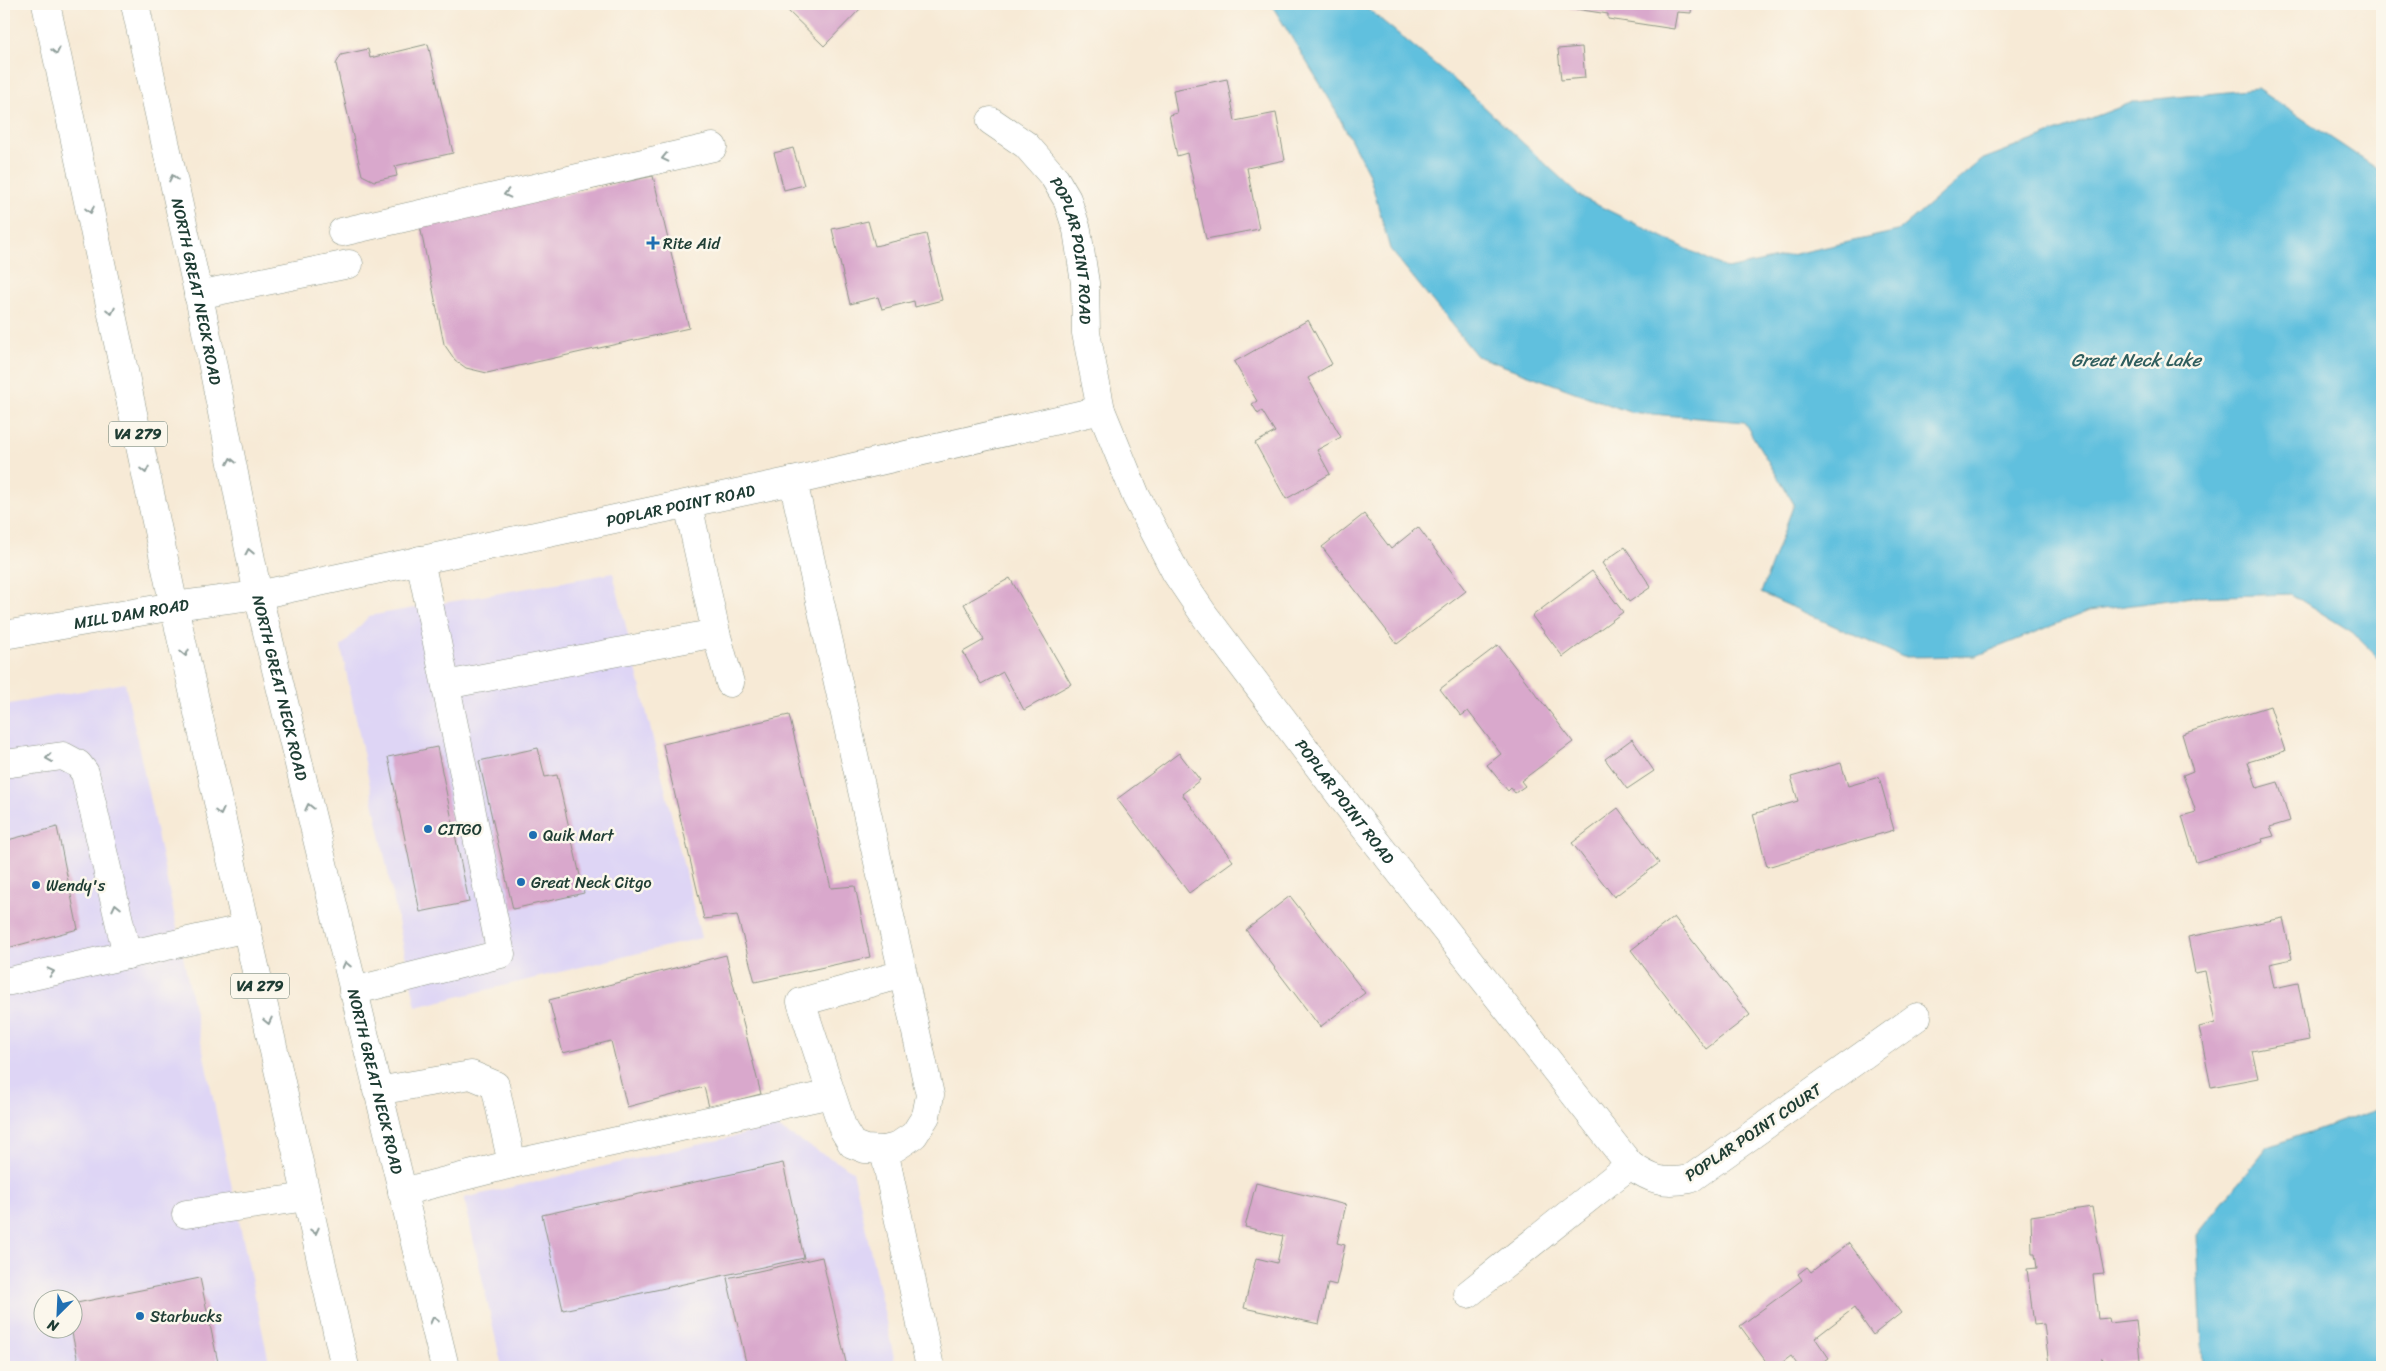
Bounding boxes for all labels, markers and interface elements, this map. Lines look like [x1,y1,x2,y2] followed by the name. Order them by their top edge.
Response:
[51,47,61,56] one-way arrow
[661,152,670,163] one-way arrow
[1042,171,1100,325] street label: POPLAR POINT ROAD
[168,173,179,182] one-way arrow
[503,188,512,199] one-way arrow
[163,195,230,388] street label: NORTH GREAT NECK ROAD
[84,206,95,215] one-way arrow
[663,229,721,258] place label: Rite Aid
[647,237,659,249] marker: Rite Aid
[106,306,116,315] one-way arrow
[2071,344,2203,376] water label: Great Neck Lake
[109,422,167,446] road number: VA 279
[227,456,237,465] one-way arrow
[139,465,150,474] one-way arrow
[603,475,758,535] street label: POPLAR POINT ROAD
[245,547,255,556] one-way arrow
[72,590,191,638] street label: MILL DAM ROAD
[243,592,317,784] street label: NORTH GREAT NECK ROAD
[179,649,190,658] one-way arrow
[1287,733,1403,871] street label: POPLAR POINT ROAD
[45,752,53,763] one-way arrow
[304,802,315,811] one-way arrow
[215,807,225,816] one-way arrow
[438,815,482,844] place label: CITGO
[543,821,614,850] place label: Quik Mart
[422,823,434,835] marker: CITGO
[527,829,539,841] marker: Quik Mart
[531,868,652,897] place label: Great Neck Citgo
[46,871,106,900] place label: Wendy's
[515,876,527,888] marker: Great Neck Citgo
[30,879,42,891] marker: Wendy's
[111,903,122,912] one-way arrow
[341,960,352,969] one-way arrow
[47,967,56,978] one-way arrow
[231,974,289,998] road number: VA 279
[339,986,412,1178] street label: NORTH GREAT NECK ROAD
[262,1017,273,1026] one-way arrow
[1679,1075,1829,1189] street label: POPLAR POINT COURT
[309,1227,320,1236] one-way arrow
[32,1288,82,1338] north arrow
[150,1302,222,1331] place label: Starbucks
[134,1310,146,1322] marker: Starbucks
[43,1312,63,1339] text: N
[429,1316,439,1324] one-way arrow

